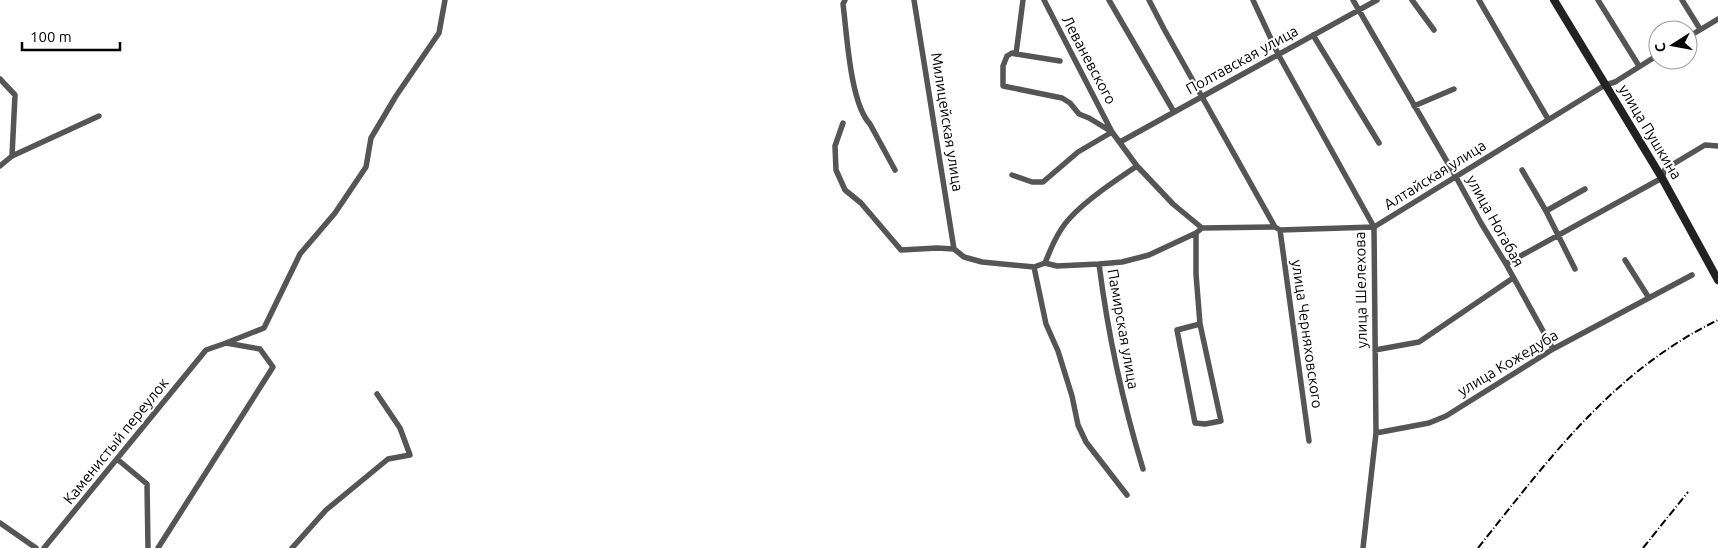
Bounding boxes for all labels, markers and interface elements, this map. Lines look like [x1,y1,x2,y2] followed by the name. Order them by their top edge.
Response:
[1059,13,1120,107] street label: Леваневского
[22,20,120,52] scale bar
[1648,20,1698,70] north arrow
[1183,22,1301,97] street label: Полтавская улица
[30,28,72,45] text: 100 m
[1652,42,1669,53] text: С
[928,51,967,193] street label: Милицейская улица
[1616,81,1685,182] street label: улица Пушкина
[1381,136,1489,213] street label: Алтайская улица
[1463,172,1528,269] street label: улица Ногабая
[1351,232,1370,348] street label: улица Шелехова
[1289,258,1326,409] street label: улица Черняховского
[1105,268,1142,390] street label: Памирская улица
[1454,326,1561,399] street label: улица Кожедуба
[60,374,172,507] street label: Каменистый переулок

